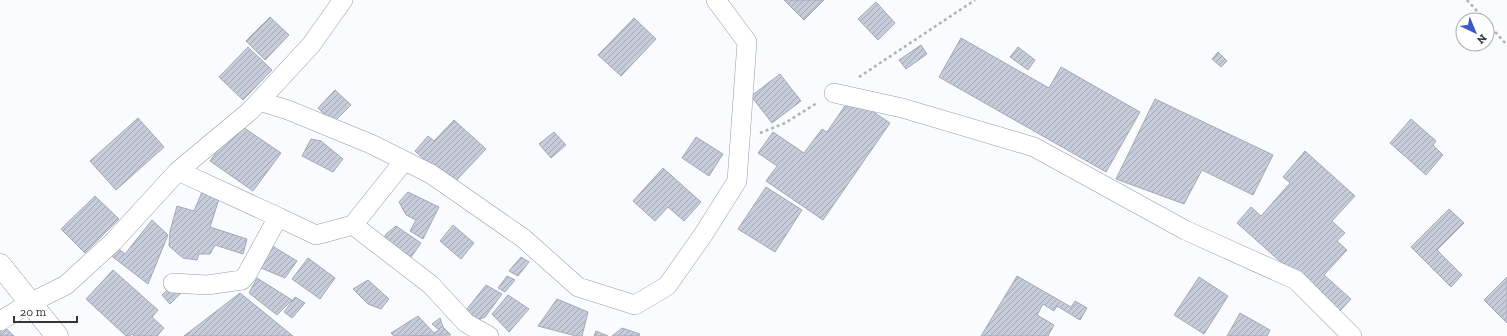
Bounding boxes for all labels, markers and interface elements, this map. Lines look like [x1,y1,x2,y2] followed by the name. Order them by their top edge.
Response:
[1455,12,1495,52] north arrow
[1474,31,1489,47] text: N
[14,298,77,324] scale bar
[20,305,47,319] text: 20 m

